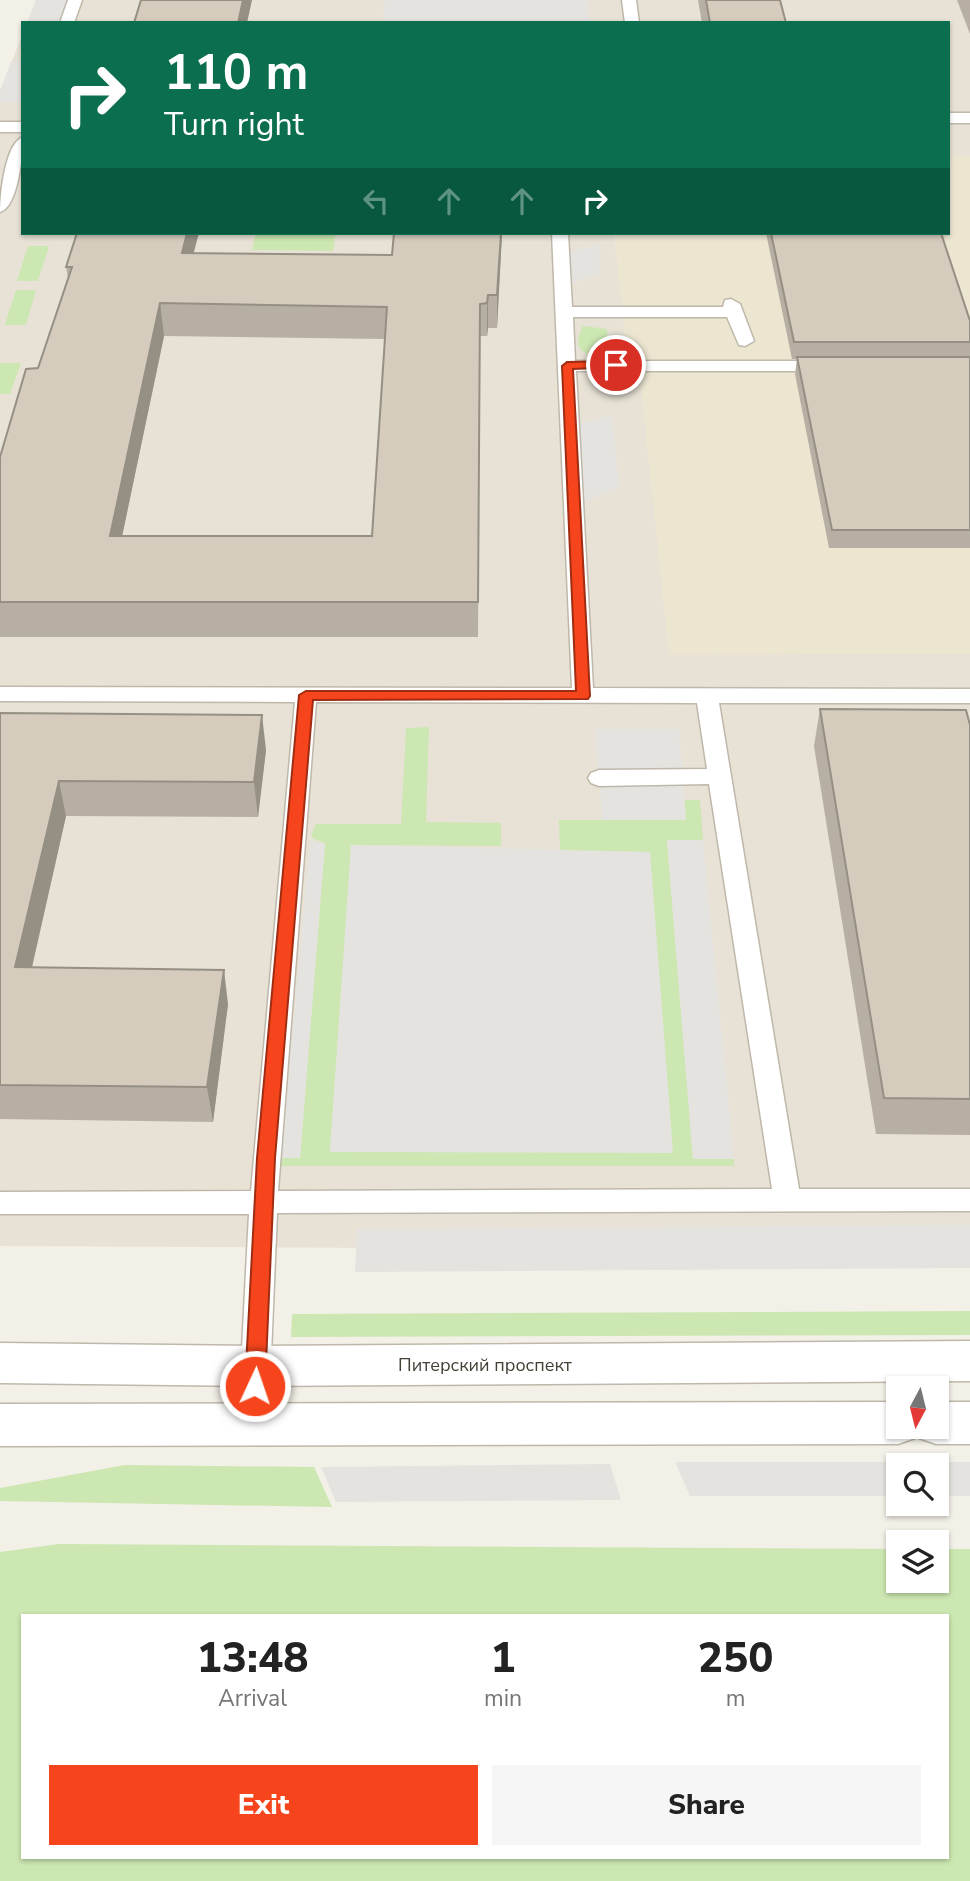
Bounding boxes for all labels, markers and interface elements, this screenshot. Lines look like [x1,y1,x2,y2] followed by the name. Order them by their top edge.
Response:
[164,39,308,106] text: 110 m
[49,49,140,140] icon: right
[164,103,304,146] text: Turn right
[357,182,395,220] icon: left
[430,182,468,220] icon: ahead
[503,182,541,220] icon: ahead
[576,182,614,220] icon: right
[586,335,646,395] pin
[597,346,635,384] icon: arrive
[218,1349,292,1423] position arrow
[398,1353,572,1377] street label: Питерский проспект
[886,1376,948,1438] north arrow
[886,1376,949,1593] map controls
[886,1453,949,1516] button: search
[886,1530,949,1593] button: layers
[197,1630,308,1687] text: 13:48
[490,1630,516,1687] text: 1
[698,1630,773,1687] text: 250
[218,1683,287,1714] text: Arrival
[484,1683,522,1714] text: min
[726,1683,745,1714] text: m
[49,1765,478,1845] button: Exit
[492,1765,921,1845] button: Share

